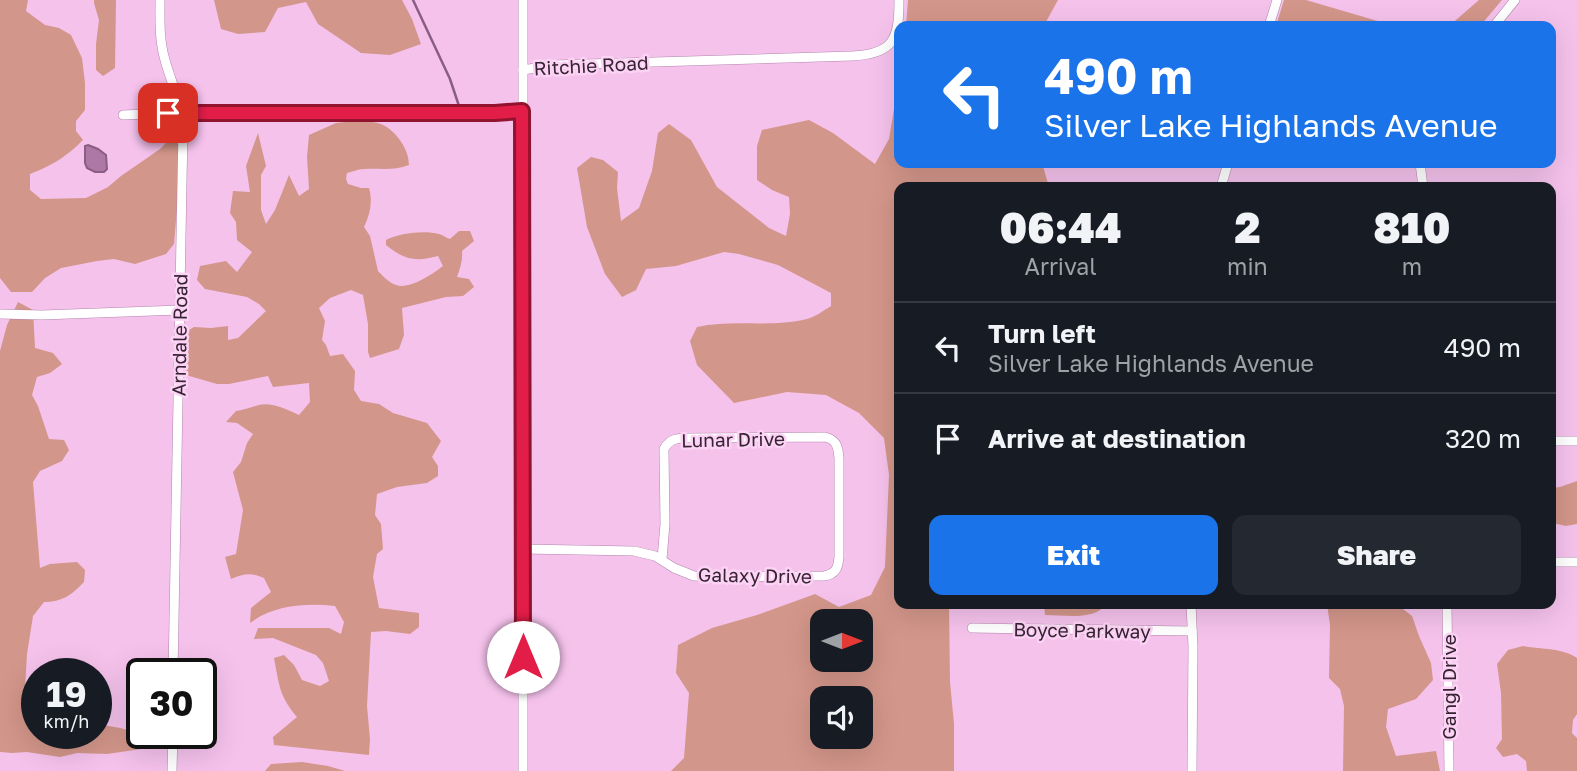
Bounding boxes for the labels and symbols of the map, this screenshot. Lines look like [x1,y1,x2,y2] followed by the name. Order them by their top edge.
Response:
[533,51,649,79] street label: Ritchie Road
[138,83,198,143] pin
[166,274,192,396] street label: Arndale Road
[681,427,785,451] street label: Lunar Drive
[698,563,812,587] street label: Galaxy Drive
[810,609,873,672] north arrow
[1013,617,1151,643] street label: Boyce Parkway
[486,620,560,694] position arrow
[1437,634,1460,740] street label: Gangl Drive
[126,658,217,749] speed limit sign: 30

